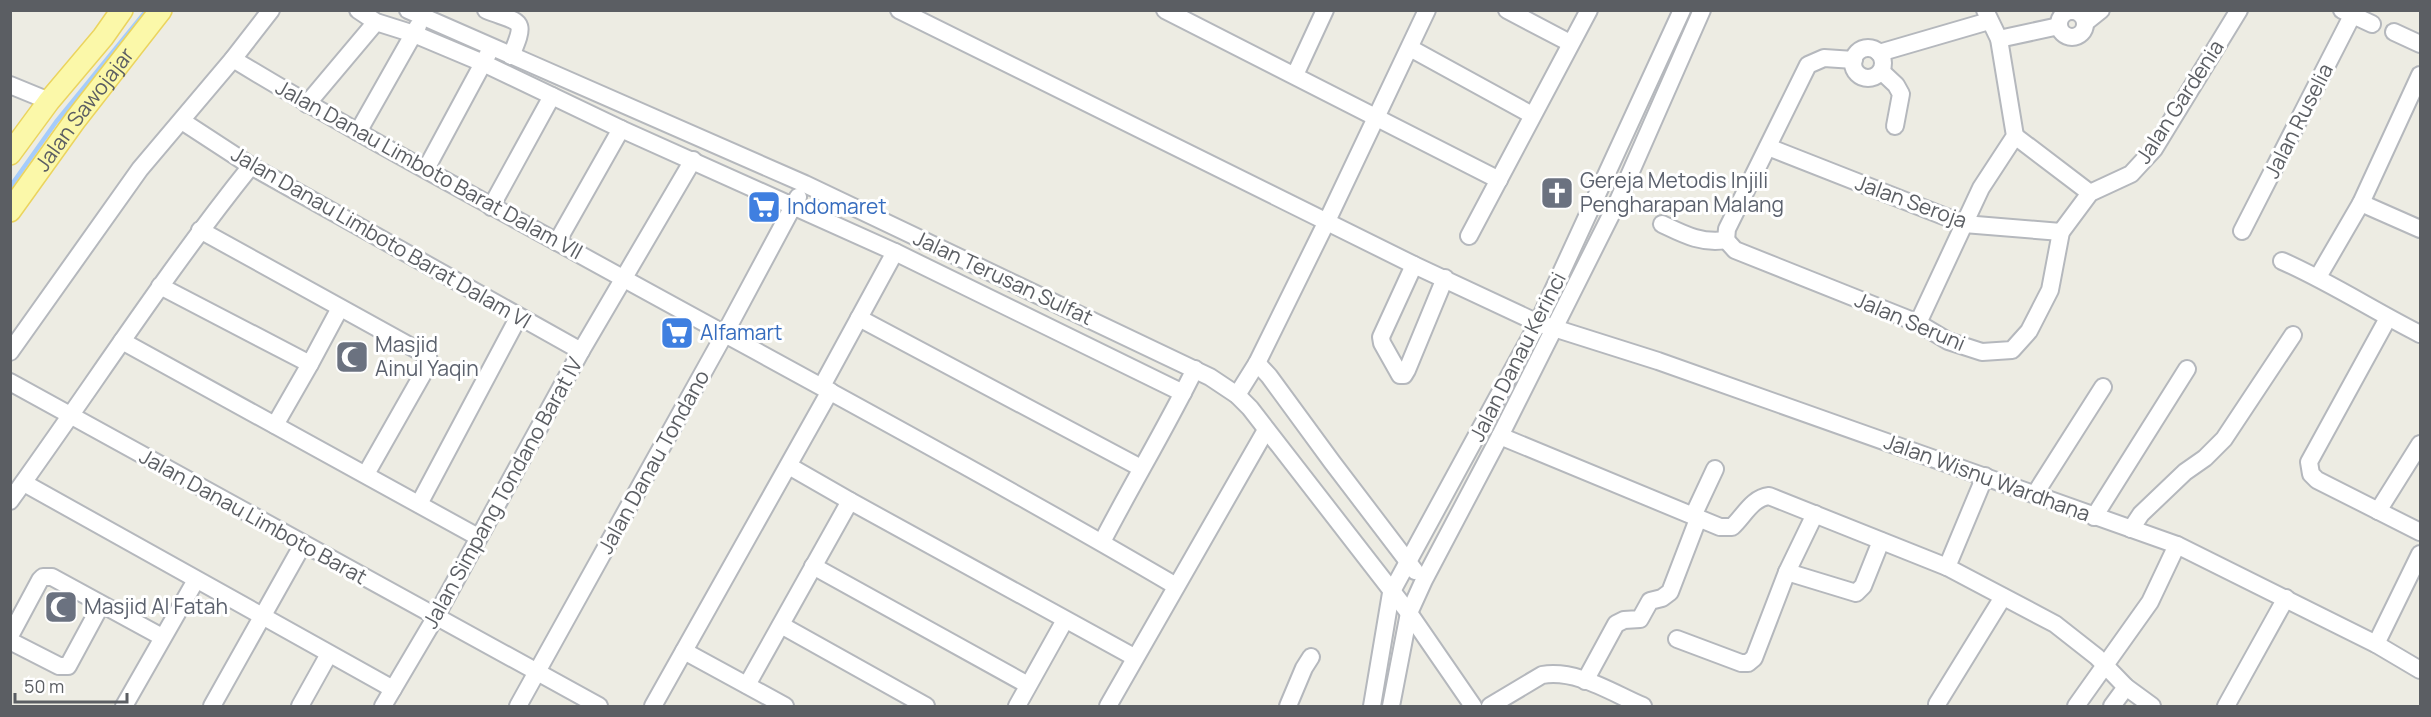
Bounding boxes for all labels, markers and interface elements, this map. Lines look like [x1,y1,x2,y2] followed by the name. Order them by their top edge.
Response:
[2129,34,2230,169] street label: Jalan Gardenia
[28,41,140,177] street label: Jalan Sawojajar
[2257,58,2339,183] street label: Jalan Ruselia
[271,75,587,265] street label: Jalan Danau Limboto Barat Dalam VII
[227,142,535,334] street label: Jalan Danau Limboto Barat Dalam VI
[1580,166,1784,218] place label: Gereja Metodis Injili Pengharapan Malang
[1852,168,1971,234] street label: Jalan Seroja
[1539,175,1575,211] church icon: Gereja Metodis Injili Pengharapan Malang
[746,189,782,225] supermarket icon: Indomaret
[787,192,887,220] place label: Indomaret
[909,223,1098,331] street label: Jalan Terusan Sulfat
[1462,267,1572,446] street label: Jalan Danau Kerinci
[1851,285,1970,357] street label: Jalan Seruni
[659,315,695,351] supermarket icon: Alfamart
[700,318,782,346] place label: Alfamart
[375,330,479,382] place label: Masjid Ainul Yaqin
[334,339,370,375] mosque icon: Masjid Ainul Yaqin
[416,352,589,633] street label: Jalan Simpang Tondano Barat IV
[591,365,715,558] street label: Jalan Danau Tondano
[1880,427,2094,527] street label: Jalan Wisnu Wardhana
[135,442,372,590] street label: Jalan Danau Limboto Barat
[43,589,79,625] mosque icon: Masjid Al Fatah
[84,592,228,620] place label: Masjid Al Fatah
[15,666,128,704] scale bar
[24,674,64,698] text: 50 m

